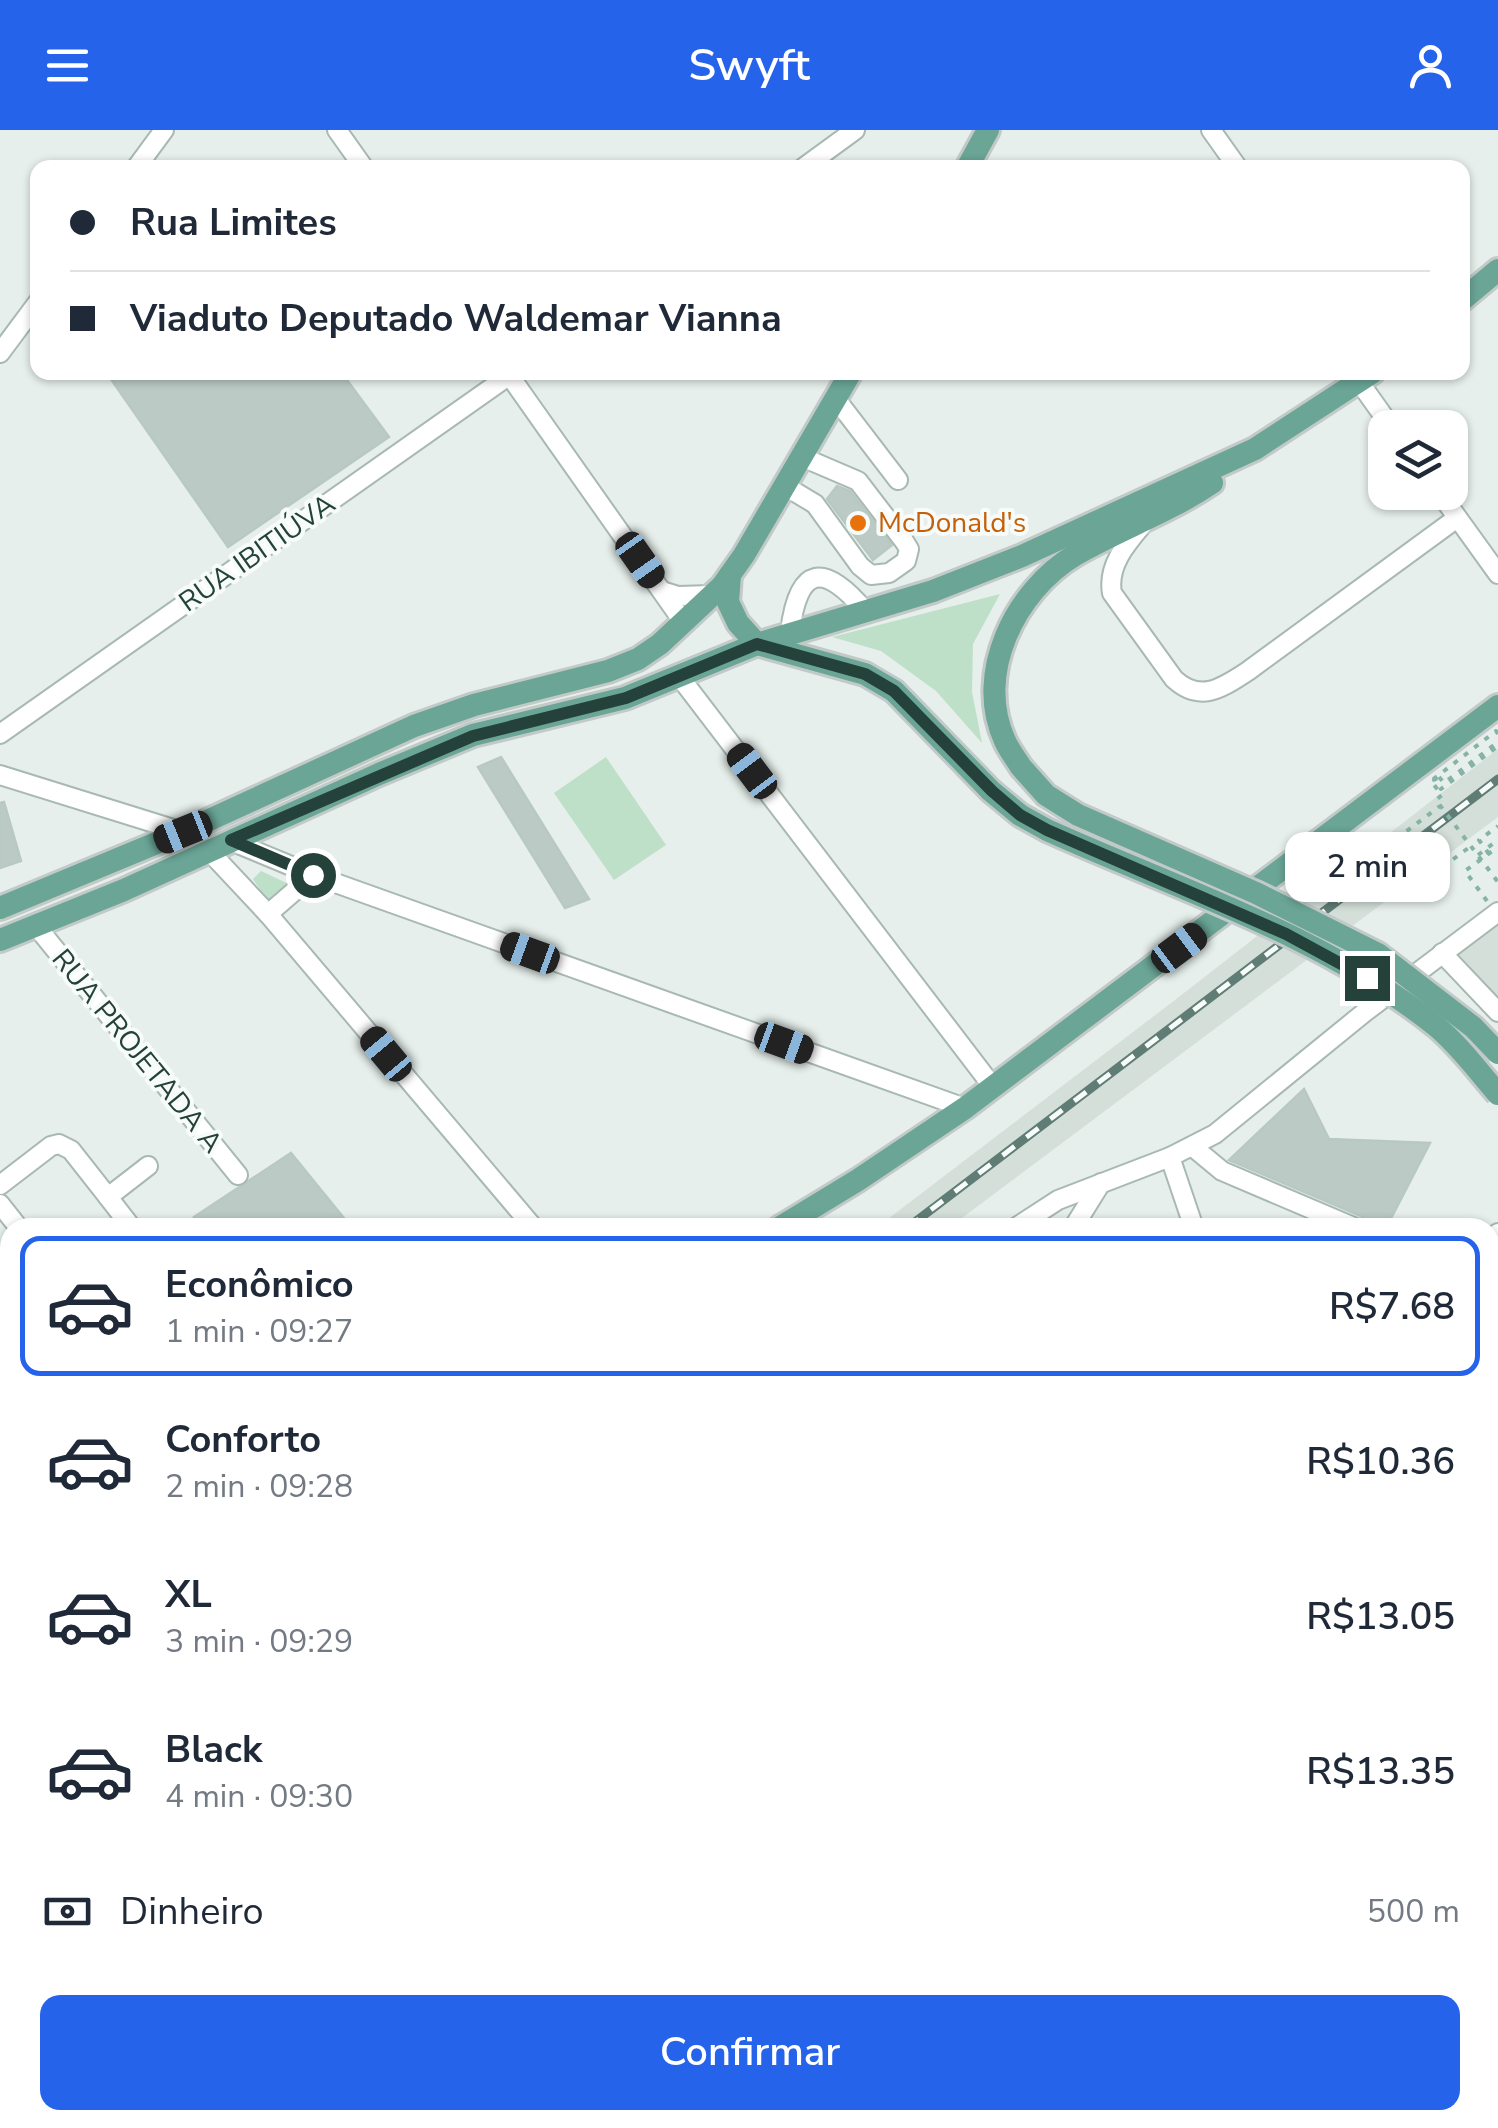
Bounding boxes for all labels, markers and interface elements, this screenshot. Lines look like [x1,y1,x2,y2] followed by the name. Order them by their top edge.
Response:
[688,35,810,96] text: Swyft
[40,38,95,93] icon: menu
[1403,38,1458,93] icon: person
[130,197,337,248] text: Rua Limites
[130,293,782,344] text: Viaduto Deputado Waldemar Vianna
[1368,410,1468,510] map controls
[1368,410,1468,510] button: layers
[171,485,343,621] street label: RUA IBITIÚVA
[878,504,1026,542] place label: McDonald's
[847,512,869,534] marker: McDonald's
[611,527,669,593] car
[722,738,782,804] car
[150,807,216,857] car
[1284,833,1450,903] callout: 2 min
[1327,845,1408,888] text: 2 min
[291,853,336,898] route start
[1146,918,1212,978] car
[497,929,563,977] car
[43,941,231,1161] street label: RUA PROJETADA A
[1345,956,1390,1001] route end
[751,1019,817,1067] car
[355,1021,417,1087] car
[165,1259,354,1310] text: Econômico
[45,1261,135,1351] icon: car
[1329,1281,1455,1332] text: R$7.68
[165,1310,353,1353] text: 1 min · 09:27
[165,1414,321,1465] text: Conforto
[45,1416,135,1506] icon: car
[1306,1436,1455,1487] text: R$10.36
[165,1465,353,1508] text: 2 min · 09:28
[165,1569,212,1620] text: XL
[45,1571,135,1661] icon: car
[1306,1591,1455,1642] text: R$13.05
[165,1620,353,1663] text: 3 min · 09:29
[165,1724,262,1775] text: Black
[45,1726,135,1816] icon: car
[1306,1746,1455,1797] text: R$13.35
[165,1775,353,1818] text: 4 min · 09:30
[40,1884,95,1939] icon: cash
[120,1886,264,1937] text: Dinheiro
[1367,1890,1460,1933] text: 500 m
[40,1995,1460,2110] button: Confirmar

